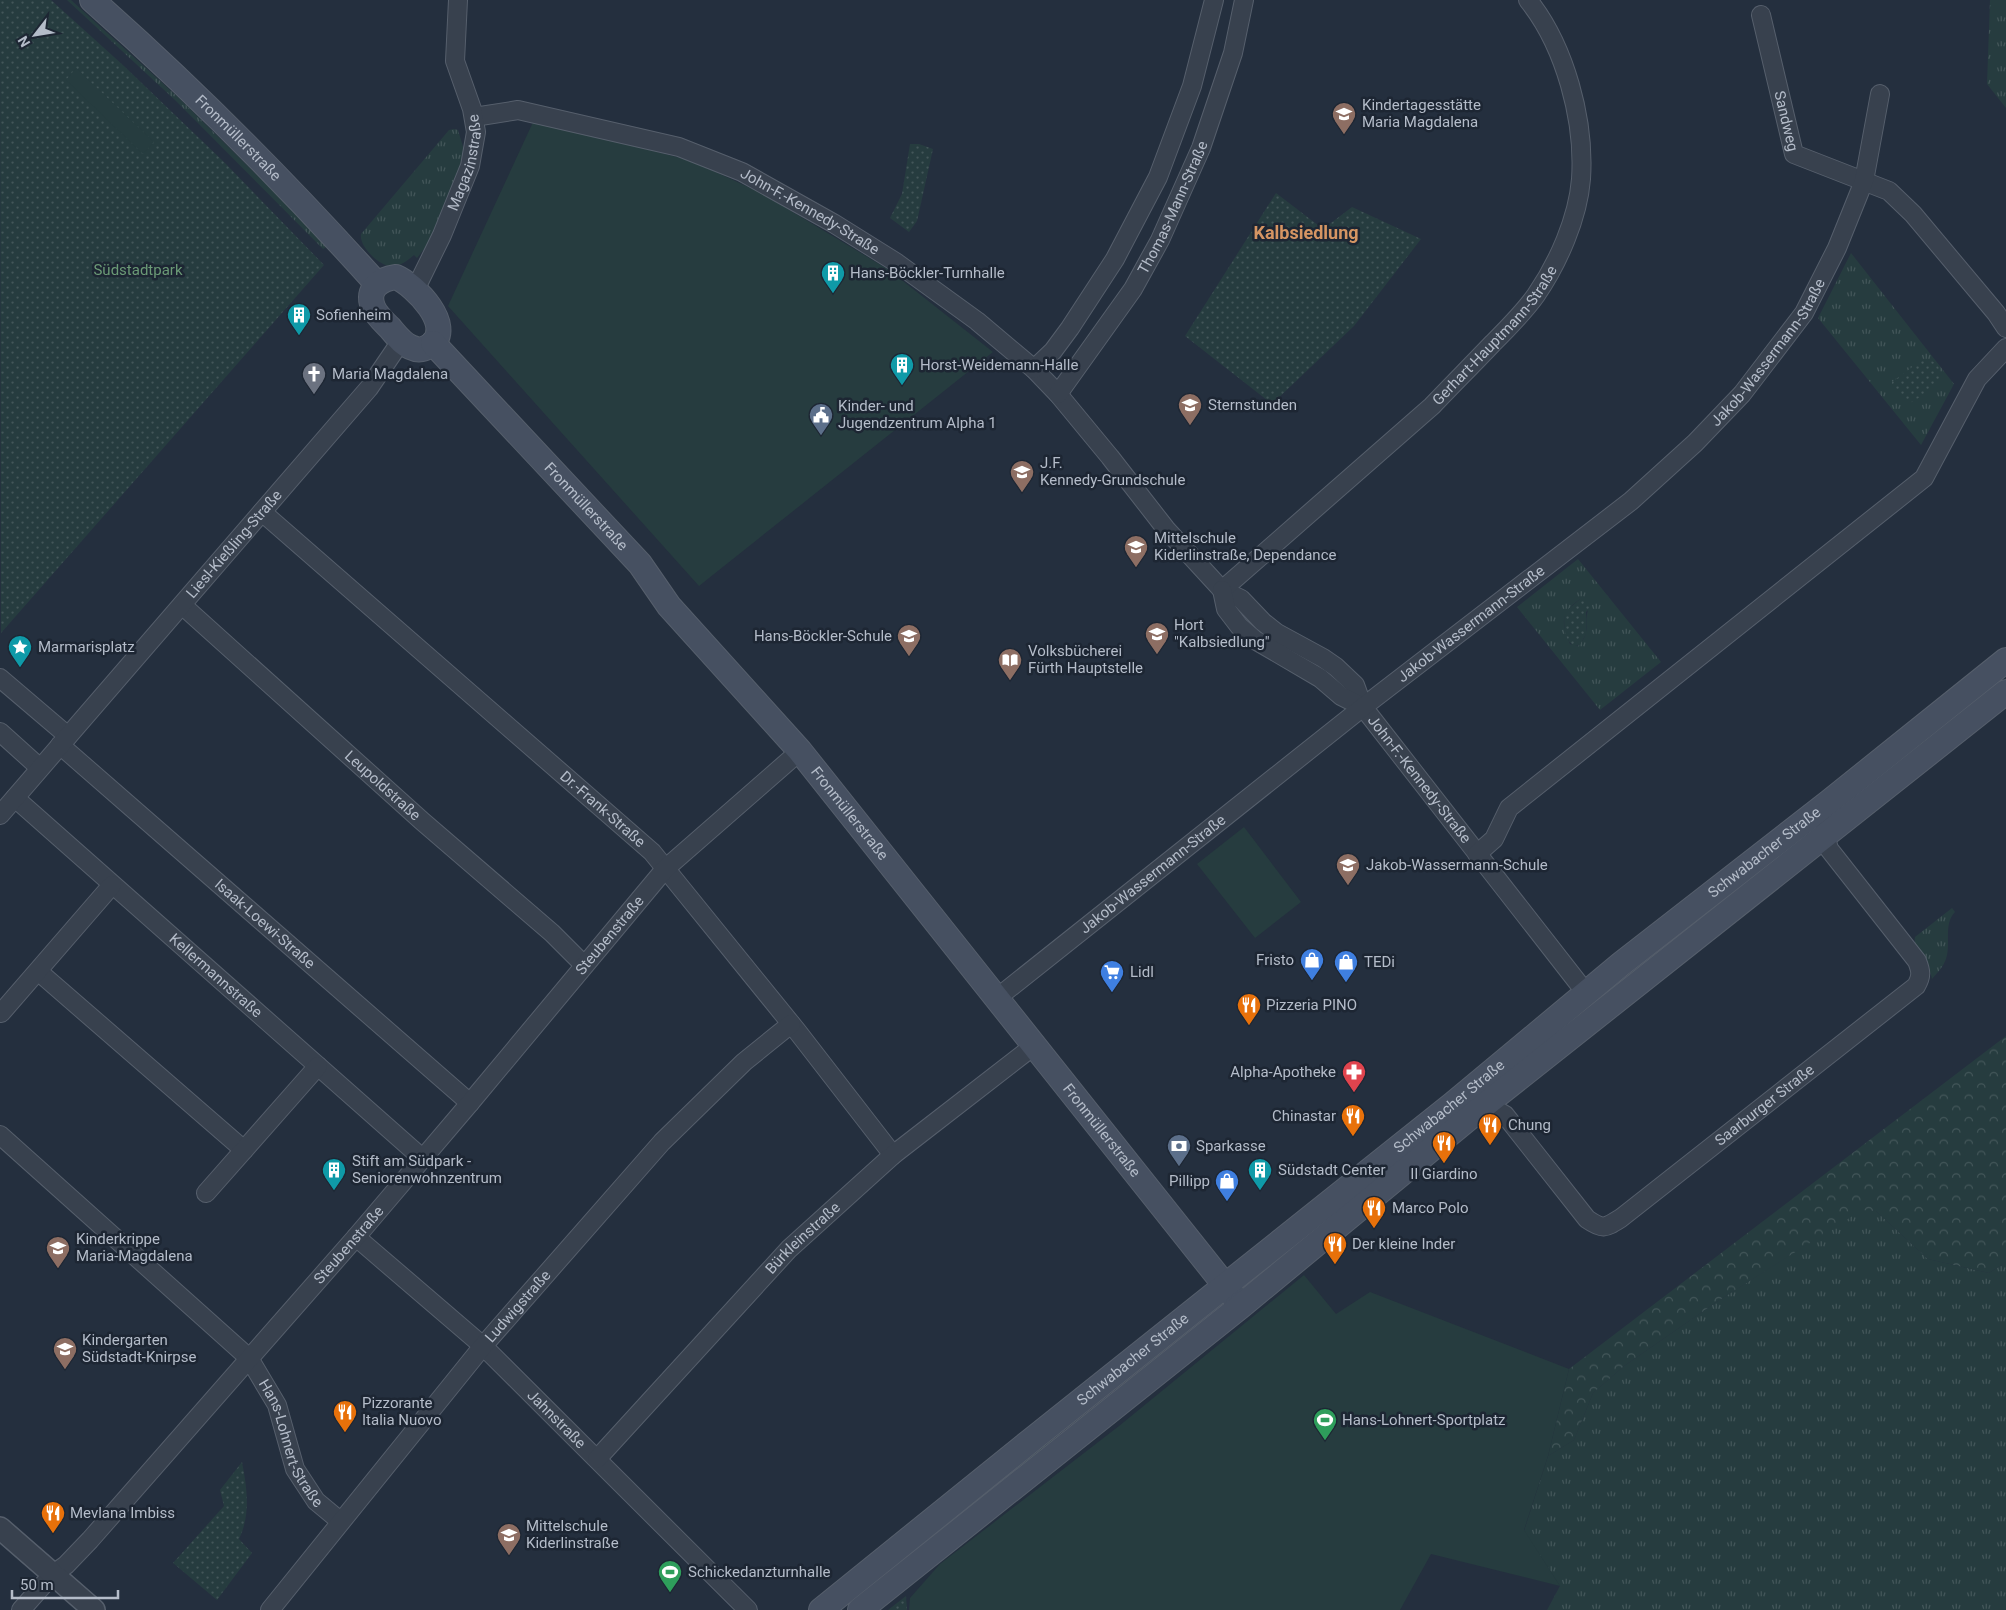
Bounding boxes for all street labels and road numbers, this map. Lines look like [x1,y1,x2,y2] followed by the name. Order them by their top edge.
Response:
[1770,89,1802,153] street label: Sandweg
[191,91,285,185] street label: Fronmüllerstraße
[444,113,485,214] street label: Magazinstraße
[1134,139,1212,277] street label: Thomas-Mann-Straße
[737,164,883,259] street label: John-F.-Kennedy-Straße
[1429,263,1561,409] street label: Gerhart-Hauptmann-Straße
[1707,275,1829,430] street label: Jakob-Wassermann-Straße
[541,459,632,554] street label: Fronmüllerstraße
[182,486,286,602] street label: Liesl-Kießling-Straße
[1394,562,1548,686] street label: Jakob-Wassermann-Straße
[1364,712,1475,847] street label: John-F.-Kennedy-Straße
[341,747,424,824] street label: Leupoldstraße
[807,763,892,864] street label: Fronmüllerstraße
[556,767,649,851] street label: Dr.-Frank-Straße
[1705,803,1824,902] street label: Schwabacher Straße
[1076,811,1229,937] street label: Jakob-Wassermann-Straße
[211,875,319,973] street label: Isaak-Loewi-Straße
[572,892,648,978] street label: Steubenstraße
[166,930,266,1021] street label: Kellermannstraße
[1390,1056,1508,1157] street label: Schwabacher Straße
[1711,1061,1818,1150] street label: Saarburger Straße
[1059,1080,1144,1181] street label: Fronmüllerstraße
[762,1198,844,1278] street label: Bürkleinstraße
[310,1202,387,1288] street label: Steubenstraße
[481,1266,554,1346] street label: Ludwigstraße
[1073,1309,1192,1409] street label: Schwabacher Straße
[255,1376,326,1511] street label: Hans-Lohnert-Straße
[523,1386,590,1452] street label: Jahnstraße

